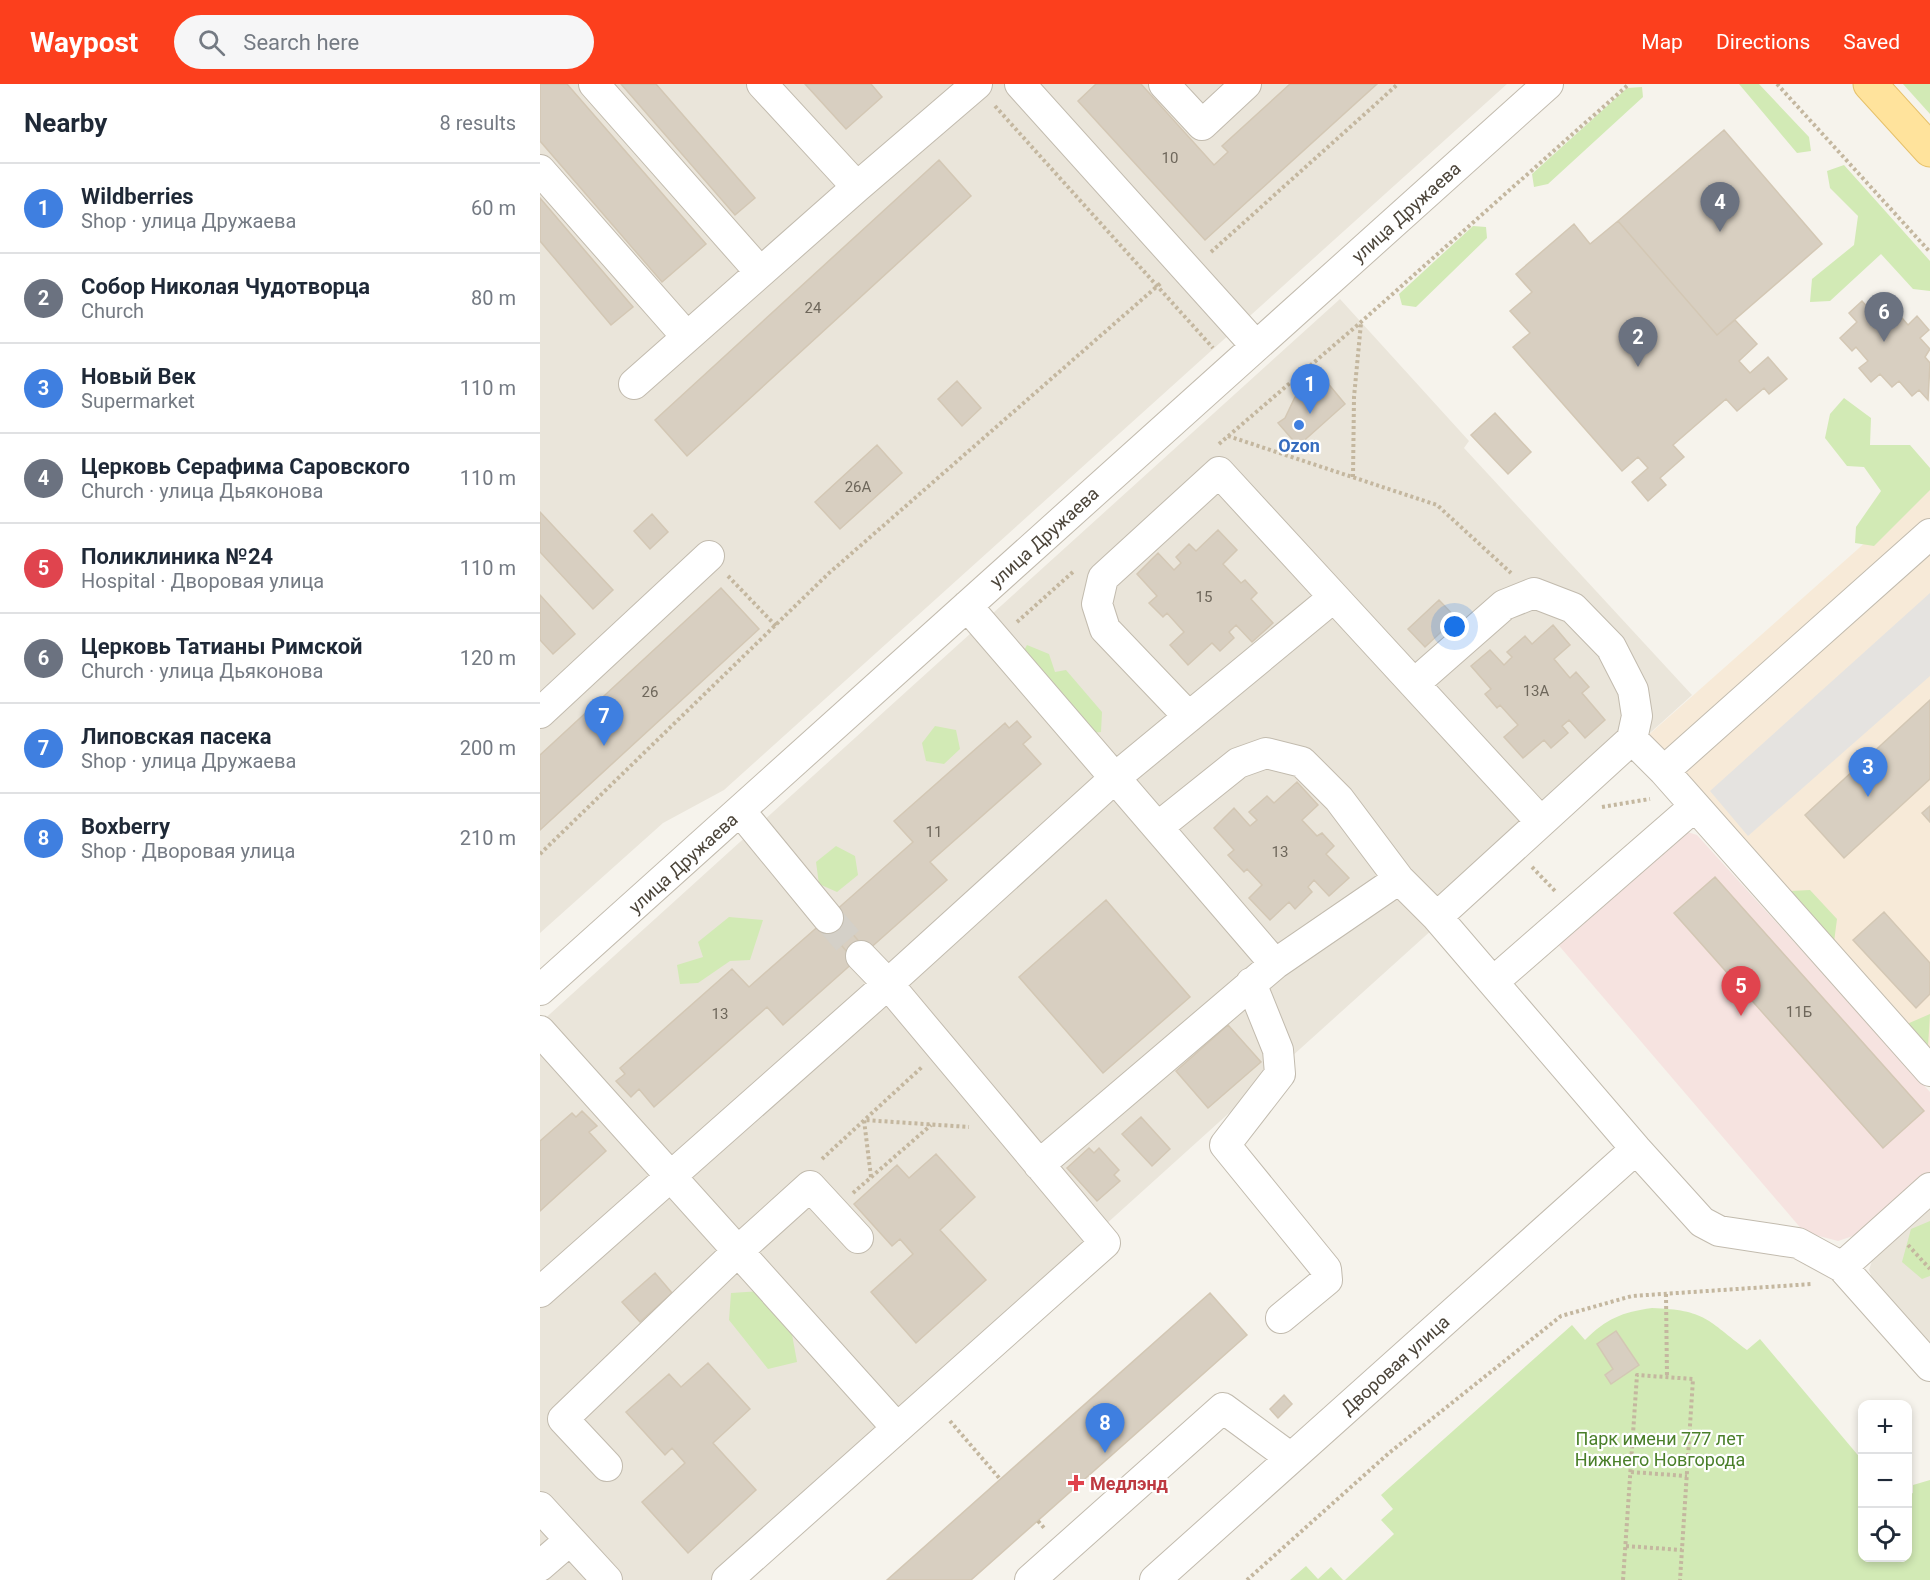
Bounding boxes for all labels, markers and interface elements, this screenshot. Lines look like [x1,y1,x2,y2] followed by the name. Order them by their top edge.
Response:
[174,15,594,69] search box
[30,26,138,59] text: Waypost
[195,26,228,59] icon: search
[243,30,359,55] text: Search here
[1641,30,1683,54] text: Map
[1716,30,1810,54] text: Directions
[1843,30,1900,54] text: Saved
[24,108,107,138] text: Nearby
[440,111,516,135] text: 8 results
[1162,149,1178,167] house number: 10
[1347,158,1465,266] street label: улица Дружаева
[1700,182,1740,232] pin: 4
[81,184,194,209] text: Wildberries
[38,196,49,220] text: 1
[471,196,516,220] text: 60 m
[81,209,296,233] text: Shop · улица Дружаева
[81,274,370,299] text: Собор Николая Чудотворца
[38,286,49,310] text: 2
[471,286,516,310] text: 80 m
[1864,292,1904,342] pin: 6
[81,299,144,323] text: Church
[805,299,822,317] house number: 24
[1618,318,1658,367] pin: 2
[81,364,196,389] text: Новый Век
[1290,364,1330,414] pin: 1
[38,376,49,400] text: 3
[460,376,516,400] text: 110 m
[81,389,195,413] text: Supermarket
[1292,418,1306,432] marker: Ozon
[1278,435,1320,456] place label: Ozon
[81,454,410,479] text: Церковь Серафима Саровского
[38,466,49,490] text: 4
[460,466,516,490] text: 110 m
[845,478,872,496] house number: 26А
[81,479,323,503] text: Church · улица Дьяконова
[985,483,1103,591] street label: улица Дружаева
[81,544,273,569] text: Поликлиника №24
[38,556,49,580] text: 5
[460,556,516,580] text: 110 m
[81,569,324,593] text: Hospital · Дворовая улица
[1196,588,1212,606] house number: 15
[1440,612,1469,641] your location
[81,634,363,659] text: Церковь Татианы Римской
[38,646,49,670] text: 6
[460,646,516,670] text: 120 m
[81,659,323,683] text: Church · улица Дьяконова
[1523,682,1550,700] house number: 13А
[642,683,658,701] house number: 26
[584,696,624,746] pin: 7
[81,724,271,749] text: Липовская пасека
[38,736,49,760] text: 7
[460,736,516,760] text: 200 m
[1848,748,1888,797] pin: 3
[81,749,296,773] text: Shop · улица Дружаева
[624,809,742,917] street label: улица Дружаева
[81,814,170,839] text: Boxberry
[926,823,942,841] house number: 11
[38,826,49,850] text: 8
[460,826,516,850] text: 210 m
[81,839,295,863] text: Shop · Дворовая улица
[1272,843,1288,861] house number: 13
[1722,966,1760,1016] pin: 5
[1786,1003,1812,1021] house number: 11Б
[712,1005,728,1023] house number: 13
[1337,1311,1453,1419] street label: Дворовая улица
[1858,1400,1912,1562] map controls
[1858,1400,1912,1454] button: +
[1086,1404,1124,1453] pin: 8
[1575,1428,1745,1470] park label: Парк имени 777 лет Нижнего Новгорода
[1858,1454,1912,1508] button: −
[1090,1473,1169,1494] place label: Медлэнд
[1067,1474,1085,1492] marker: Медлэнд
[1858,1508,1912,1562] button: locate

